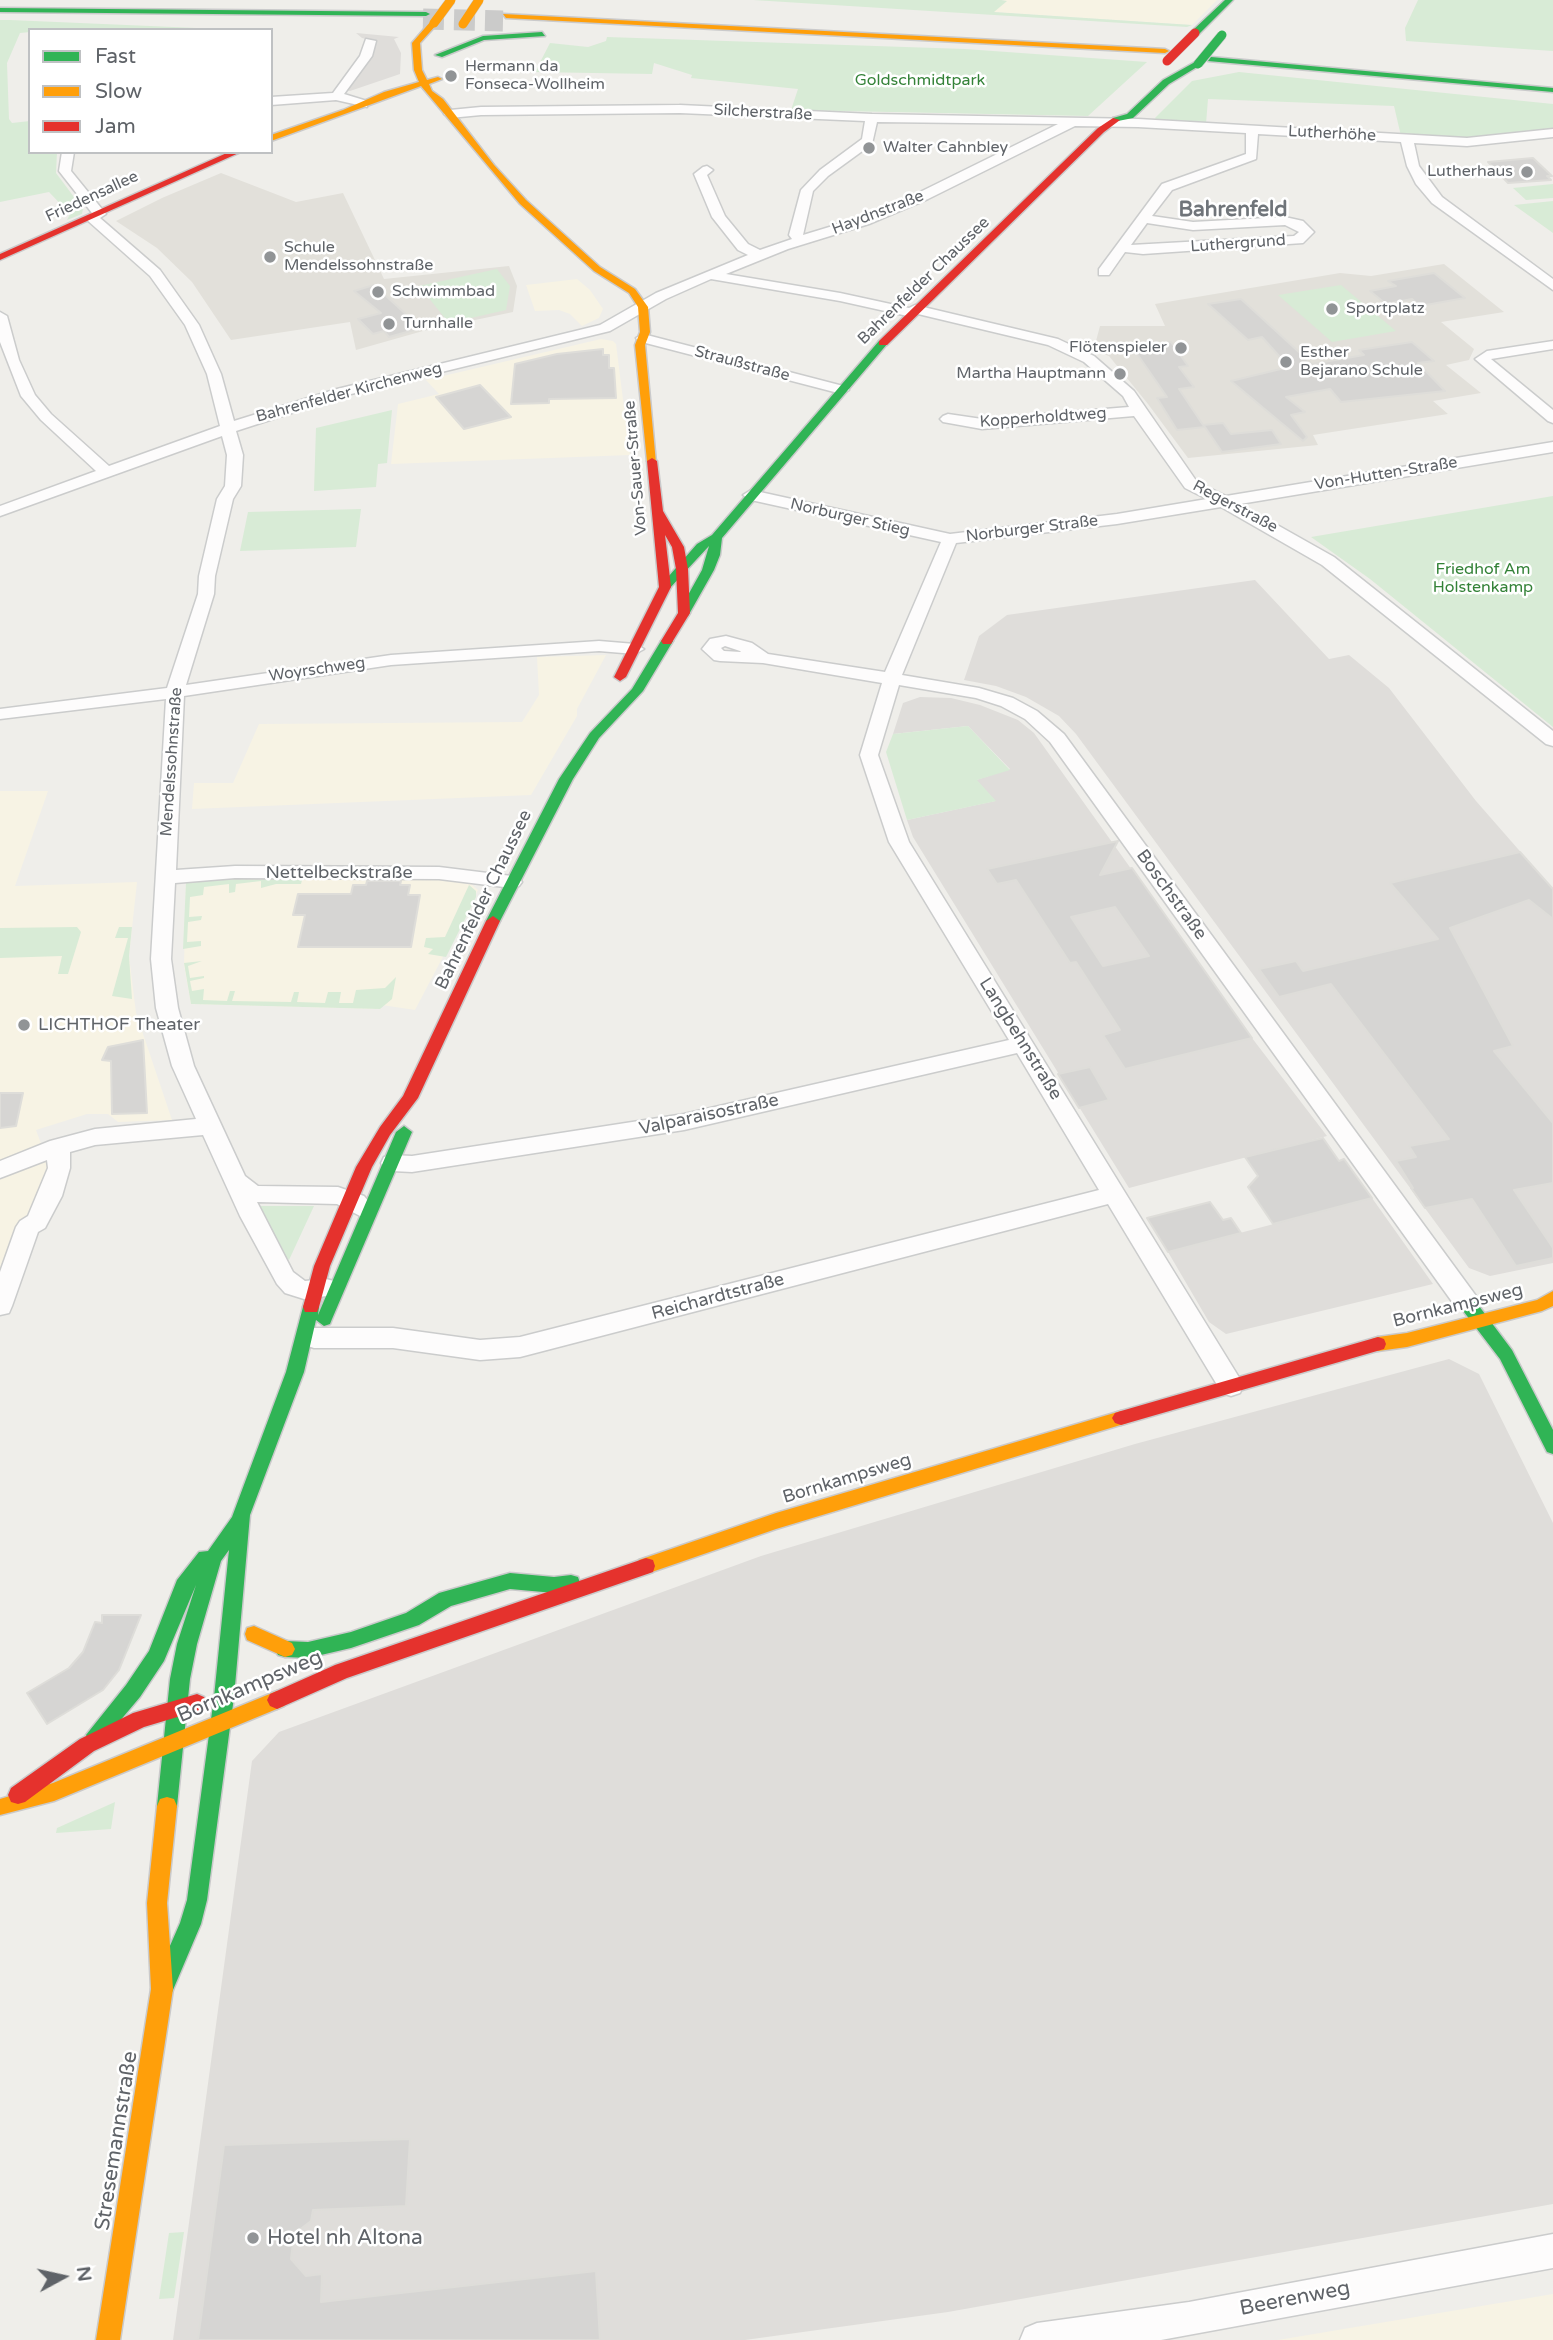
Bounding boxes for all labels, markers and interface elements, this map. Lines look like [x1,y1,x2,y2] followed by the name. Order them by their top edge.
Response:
[28,28,273,154] legend
[95,44,136,69] text: Fast
[465,57,605,95] place label: Hermann da Fonseca-Wollheim
[443,68,459,84] marker: Hermann da Fonseca-Wollheim
[855,71,985,91] park label: Goldschmidtpark
[95,79,142,104] text: Slow
[713,101,813,125] street label: Silcherstraße
[95,114,136,139] text: Jam
[1287,122,1377,146] street label: Lutherhöhe
[883,138,1008,158] place label: Walter Cahnbley
[861,140,877,156] marker: Walter Cahnbley
[1427,162,1513,182] place label: Lutherhaus
[1519,164,1535,180] marker: Lutherhaus
[43,167,141,227] street label: Friedensallee
[829,187,927,239] street label: Haydnstraße
[1178,197,1288,223] district label: Bahrenfeld
[854,213,994,349] street label: Bahrenfelder Chaussee
[1190,231,1286,257] street label: Luthergrund
[284,238,433,276] place label: Schule Mendelssohnstraße
[262,249,278,265] marker: Schule Mendelssohnstraße
[392,282,495,302] place label: Schwimmbad
[370,284,386,300] marker: Schwimmbad
[1346,299,1425,319] place label: Sportplatz
[1324,301,1340,317] marker: Sportplatz
[403,314,473,334] place label: Turnhalle
[381,316,397,332] marker: Turnhalle
[1069,338,1167,358] place label: Flötenspieler
[1173,340,1189,356] marker: Flötenspieler
[692,342,792,386] street label: Straußstraße
[1300,343,1423,381] place label: Esther Bejarano Schule
[1278,354,1294,370] marker: Esther Bejarano Schule
[254,359,444,427] street label: Bahrenfelder Kirchenweg
[956,364,1106,384] place label: Martha Hauptmann
[1112,366,1128,382] marker: Martha Hauptmann
[621,400,651,536] street label: Von-Sauer-Straße
[979,404,1107,432] street label: Kopperholdtweg
[1313,453,1459,495] street label: Von-Hutten-Straße
[1189,477,1281,537] street label: Regerstraße
[788,495,912,541] street label: Norburger Stieg
[965,511,1099,547] street label: Norburger Straße
[1433,560,1533,598] park label: Friedhof Am Holstenkamp
[267,654,367,686] street label: Woyrschweg
[157,687,187,837] street label: Mendelssohnstraße
[431,807,537,993] street label: Bahrenfelder Chaussee
[1131,846,1211,944] street label: Boschstraße
[265,862,413,884] street label: Nettelbeckstraße
[974,974,1066,1104] street label: Langbehnstraße
[38,1014,200,1036] place label: LICHTHOF Theater
[16,1017,32,1033] marker: LICHTHOF Theater
[637,1090,781,1140] street label: Valparaisostraße
[649,1269,787,1325] street label: Reichardtstraße
[1391,1279,1525,1333] street label: Bornkampsweg
[780,1449,914,1509] street label: Bornkampsweg
[174,1645,326,1729] street label: Bornkampsweg
[90,2050,144,2232] street label: Stresemannstraße
[267,2225,423,2251] place label: Hotel nh Altona
[245,2230,261,2246] marker: Hotel nh Altona
[28,2242,98,2312] north arrow
[72,2265,96,2283] text: N
[1238,2276,1352,2322] street label: Beerenweg

